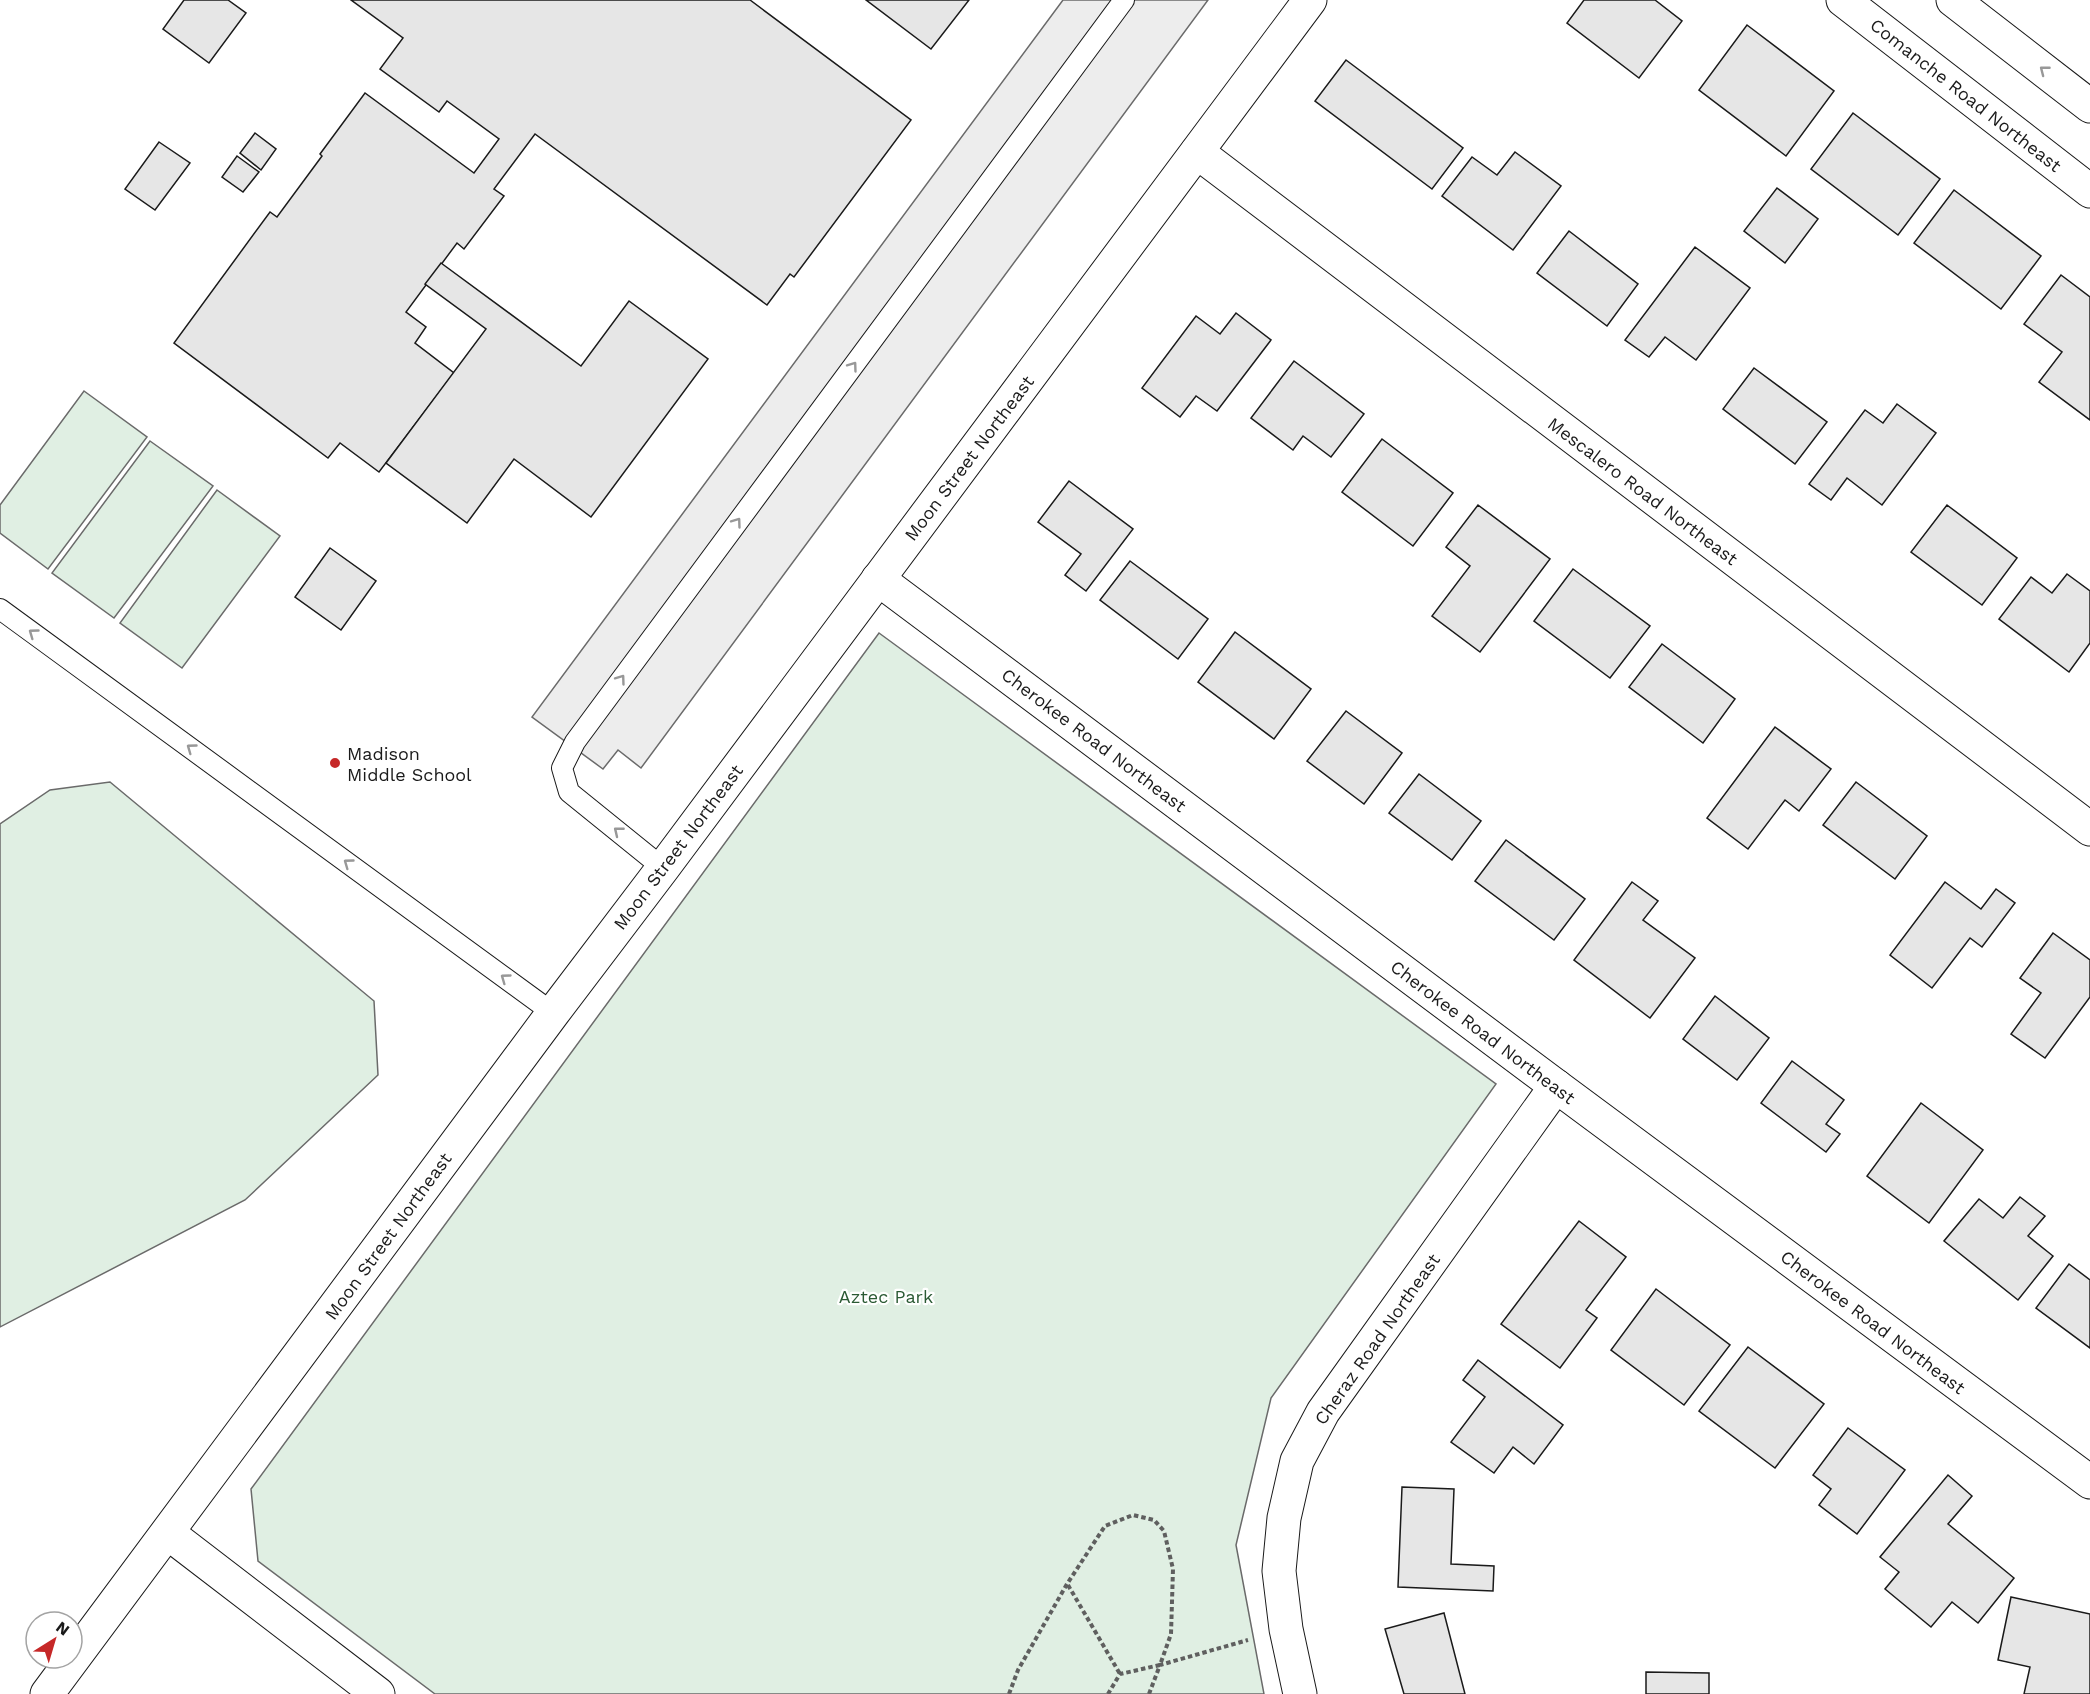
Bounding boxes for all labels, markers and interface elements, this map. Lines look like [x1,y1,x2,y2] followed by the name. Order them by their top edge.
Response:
[1866,14,2066,176] street label: Comanche Road Northeast
[2039,66,2050,77] one-way arrow
[846,361,857,372] one-way arrow
[900,371,1038,545] street label: Moon Street Northeast
[1544,413,1742,570] street label: Mescalero Road Northeast
[730,518,741,529] one-way arrow
[29,630,40,641] one-way arrow
[998,664,1191,817] street label: Cherokee Road Northeast
[614,675,625,686] one-way arrow
[347,743,472,785] place label: Madison Middle School
[186,745,197,756] one-way arrow
[328,756,342,770] marker: Madison Middle School
[609,760,747,934] street label: Moon Street Northeast
[614,828,625,839] one-way arrow
[344,860,355,871] one-way arrow
[1387,956,1580,1109] street label: Cherokee Road Northeast
[501,975,512,986] one-way arrow
[320,1148,456,1324] street label: Moon Street Northeast
[1777,1246,1970,1399] street label: Cherokee Road Northeast
[1310,1249,1444,1429] street label: Cheraz Road Northeast
[839,1286,933,1307] park label: Aztec Park
[24,1610,84,1670] north arrow
[52,1617,73,1640] text: N

